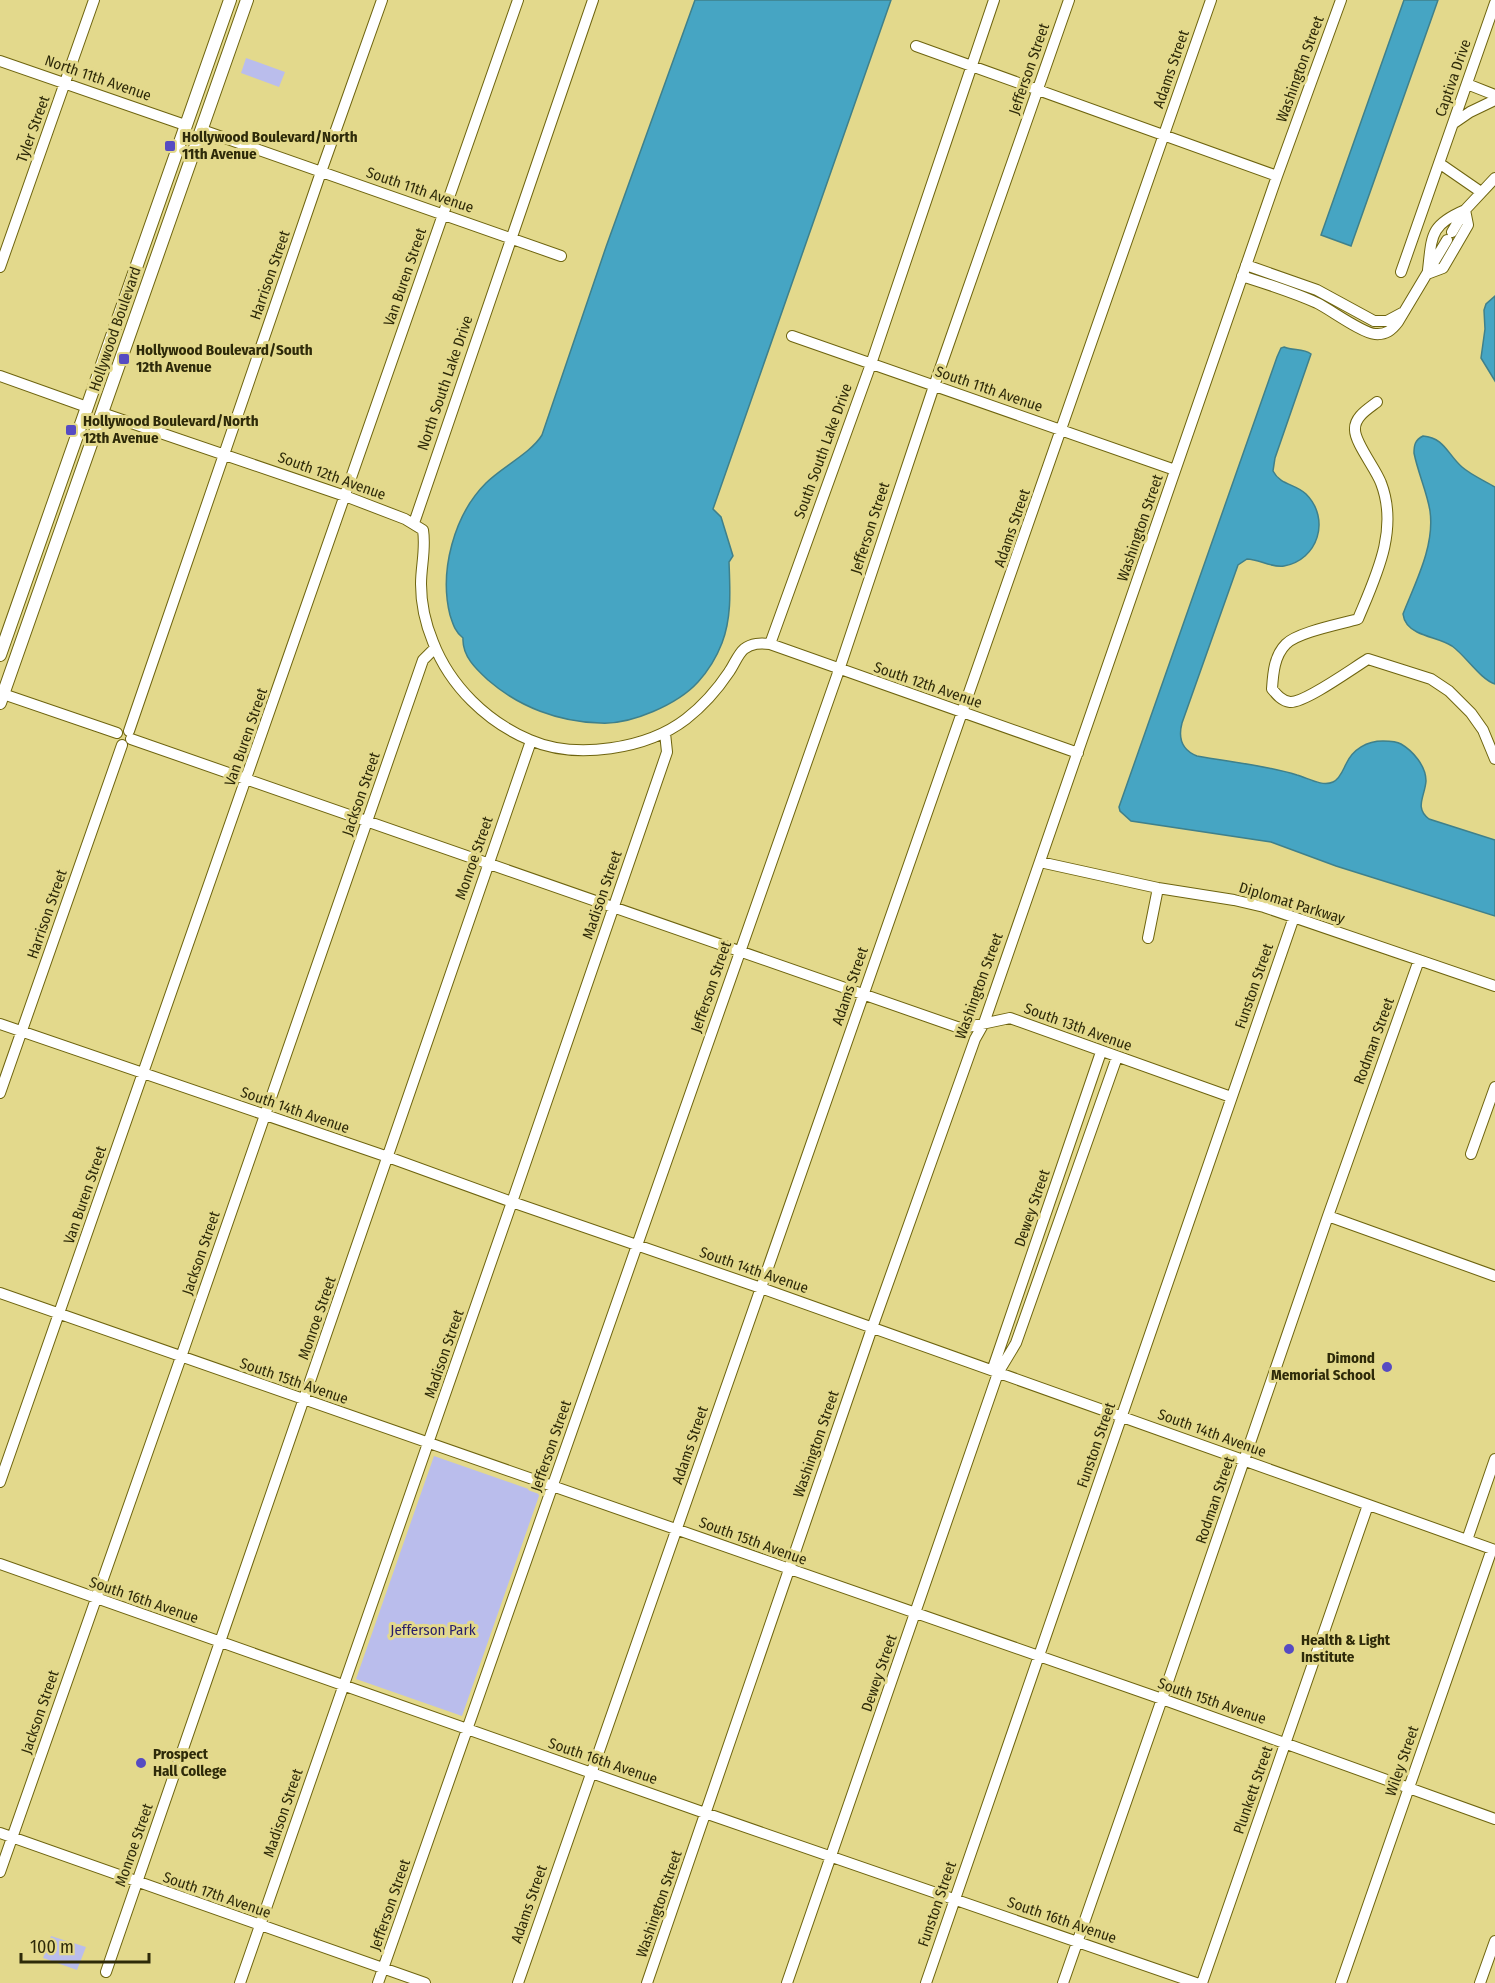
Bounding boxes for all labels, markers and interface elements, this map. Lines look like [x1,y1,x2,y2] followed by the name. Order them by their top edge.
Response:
[1272,13,1328,125] street label: Washington Street
[1005,21,1053,117] street label: Jefferson Street
[1149,27,1193,111] street label: Adams Street
[1431,37,1475,119] street label: Captiva Drive
[42,51,154,105] street label: North 11th Avenue
[13,93,53,165] street label: Tyler Street
[182,128,358,163] place label: Hollywood Boulevard/North 11th Avenue
[163,139,177,153] marker: Hollywood Boulevard/North 11th Avenue
[364,163,476,217] street label: South 11th Avenue
[380,226,430,328] street label: Van Buren Street
[246,228,294,322] street label: Harrison Street
[85,264,145,394] street label: Hollywood Boulevard
[413,313,477,453] street label: North South Lake Drive
[136,341,313,376] place label: Hollywood Boulevard/South 12th Avenue
[117,352,131,366] marker: Hollywood Boulevard/South 12th Avenue
[933,362,1045,416] street label: South 11th Avenue
[790,381,856,521] street label: South South Lake Drive
[83,412,259,447] place label: Hollywood Boulevard/North 12th Avenue
[64,423,78,437] marker: Hollywood Boulevard/North 12th Avenue
[276,448,388,504] street label: South 12th Avenue
[1113,472,1167,584] street label: Washington Street
[847,480,893,576] street label: Jefferson Street
[990,486,1034,570] street label: Adams Street
[871,658,985,712] street label: South 12th Avenue
[221,686,271,788] street label: Van Buren Street
[338,750,384,838] street label: Jackson Street
[451,814,497,902] street label: Monroe Street
[578,848,626,942] street label: Madison Street
[23,867,71,961] street label: Harrison Street
[1237,878,1347,928] street label: Diplomat Parkway
[951,930,1007,1042] street label: Washington Street
[687,939,735,1035] street label: Jefferson Street
[1231,941,1277,1031] street label: Funston Street
[828,944,872,1028] street label: Adams Street
[1350,995,1398,1087] street label: Rodman Street
[1022,999,1134,1055] street label: South 13th Avenue
[238,1083,352,1137] street label: South 14th Avenue
[60,1144,110,1246] street label: Van Buren Street
[1010,1167,1054,1249] street label: Dewey Street
[178,1209,224,1297] street label: Jackson Street
[697,1243,811,1297] street label: South 14th Avenue
[294,1274,340,1362] street label: Monroe Street
[420,1307,468,1401] street label: Madison Street
[1271,1349,1376,1384] place label: Dimond Memorial School
[237,1354,351,1408] street label: South 15th Avenue
[1380,1360,1394,1374] marker: Dimond Memorial School
[789,1388,843,1500] street label: Washington Street
[527,1398,575,1494] street label: Jefferson Street
[1073,1400,1119,1490] street label: Funston Street
[668,1403,712,1487] street label: Adams Street
[1155,1405,1269,1461] street label: South 14th Avenue
[1192,1454,1238,1546] street label: Rodman Street
[697,1513,809,1569] street label: South 15th Avenue
[87,1573,201,1627] street label: South 16th Avenue
[390,1621,476,1639] park label: Jefferson Park
[1301,1631,1391,1666] place label: Health & Light Institute
[857,1632,901,1714] street label: Dewey Street
[1282,1642,1296,1656] marker: Health & Light Institute
[17,1668,63,1756] street label: Jackson Street
[1155,1674,1269,1728] street label: South 15th Avenue
[1382,1723,1422,1799] street label: Wiley Street
[546,1734,660,1788] street label: South 16th Avenue
[1230,1744,1276,1836] street label: Plunkett Street
[153,1745,227,1780] place label: Prospect Hall College
[134,1756,148,1770] marker: Prospect Hall College
[259,1766,307,1860] street label: Madison Street
[111,1801,157,1889] street label: Monroe Street
[632,1848,686,1960] street label: Washington Street
[366,1857,414,1953] street label: Jefferson Street
[914,1859,960,1949] street label: Funston Street
[507,1862,551,1946] street label: Adams Street
[161,1868,273,1922] street label: South 17th Avenue
[1005,1893,1119,1947] street label: South 16th Avenue
[21,1926,148,1964] scale bar
[30,1936,74,1958] text: 100 m

